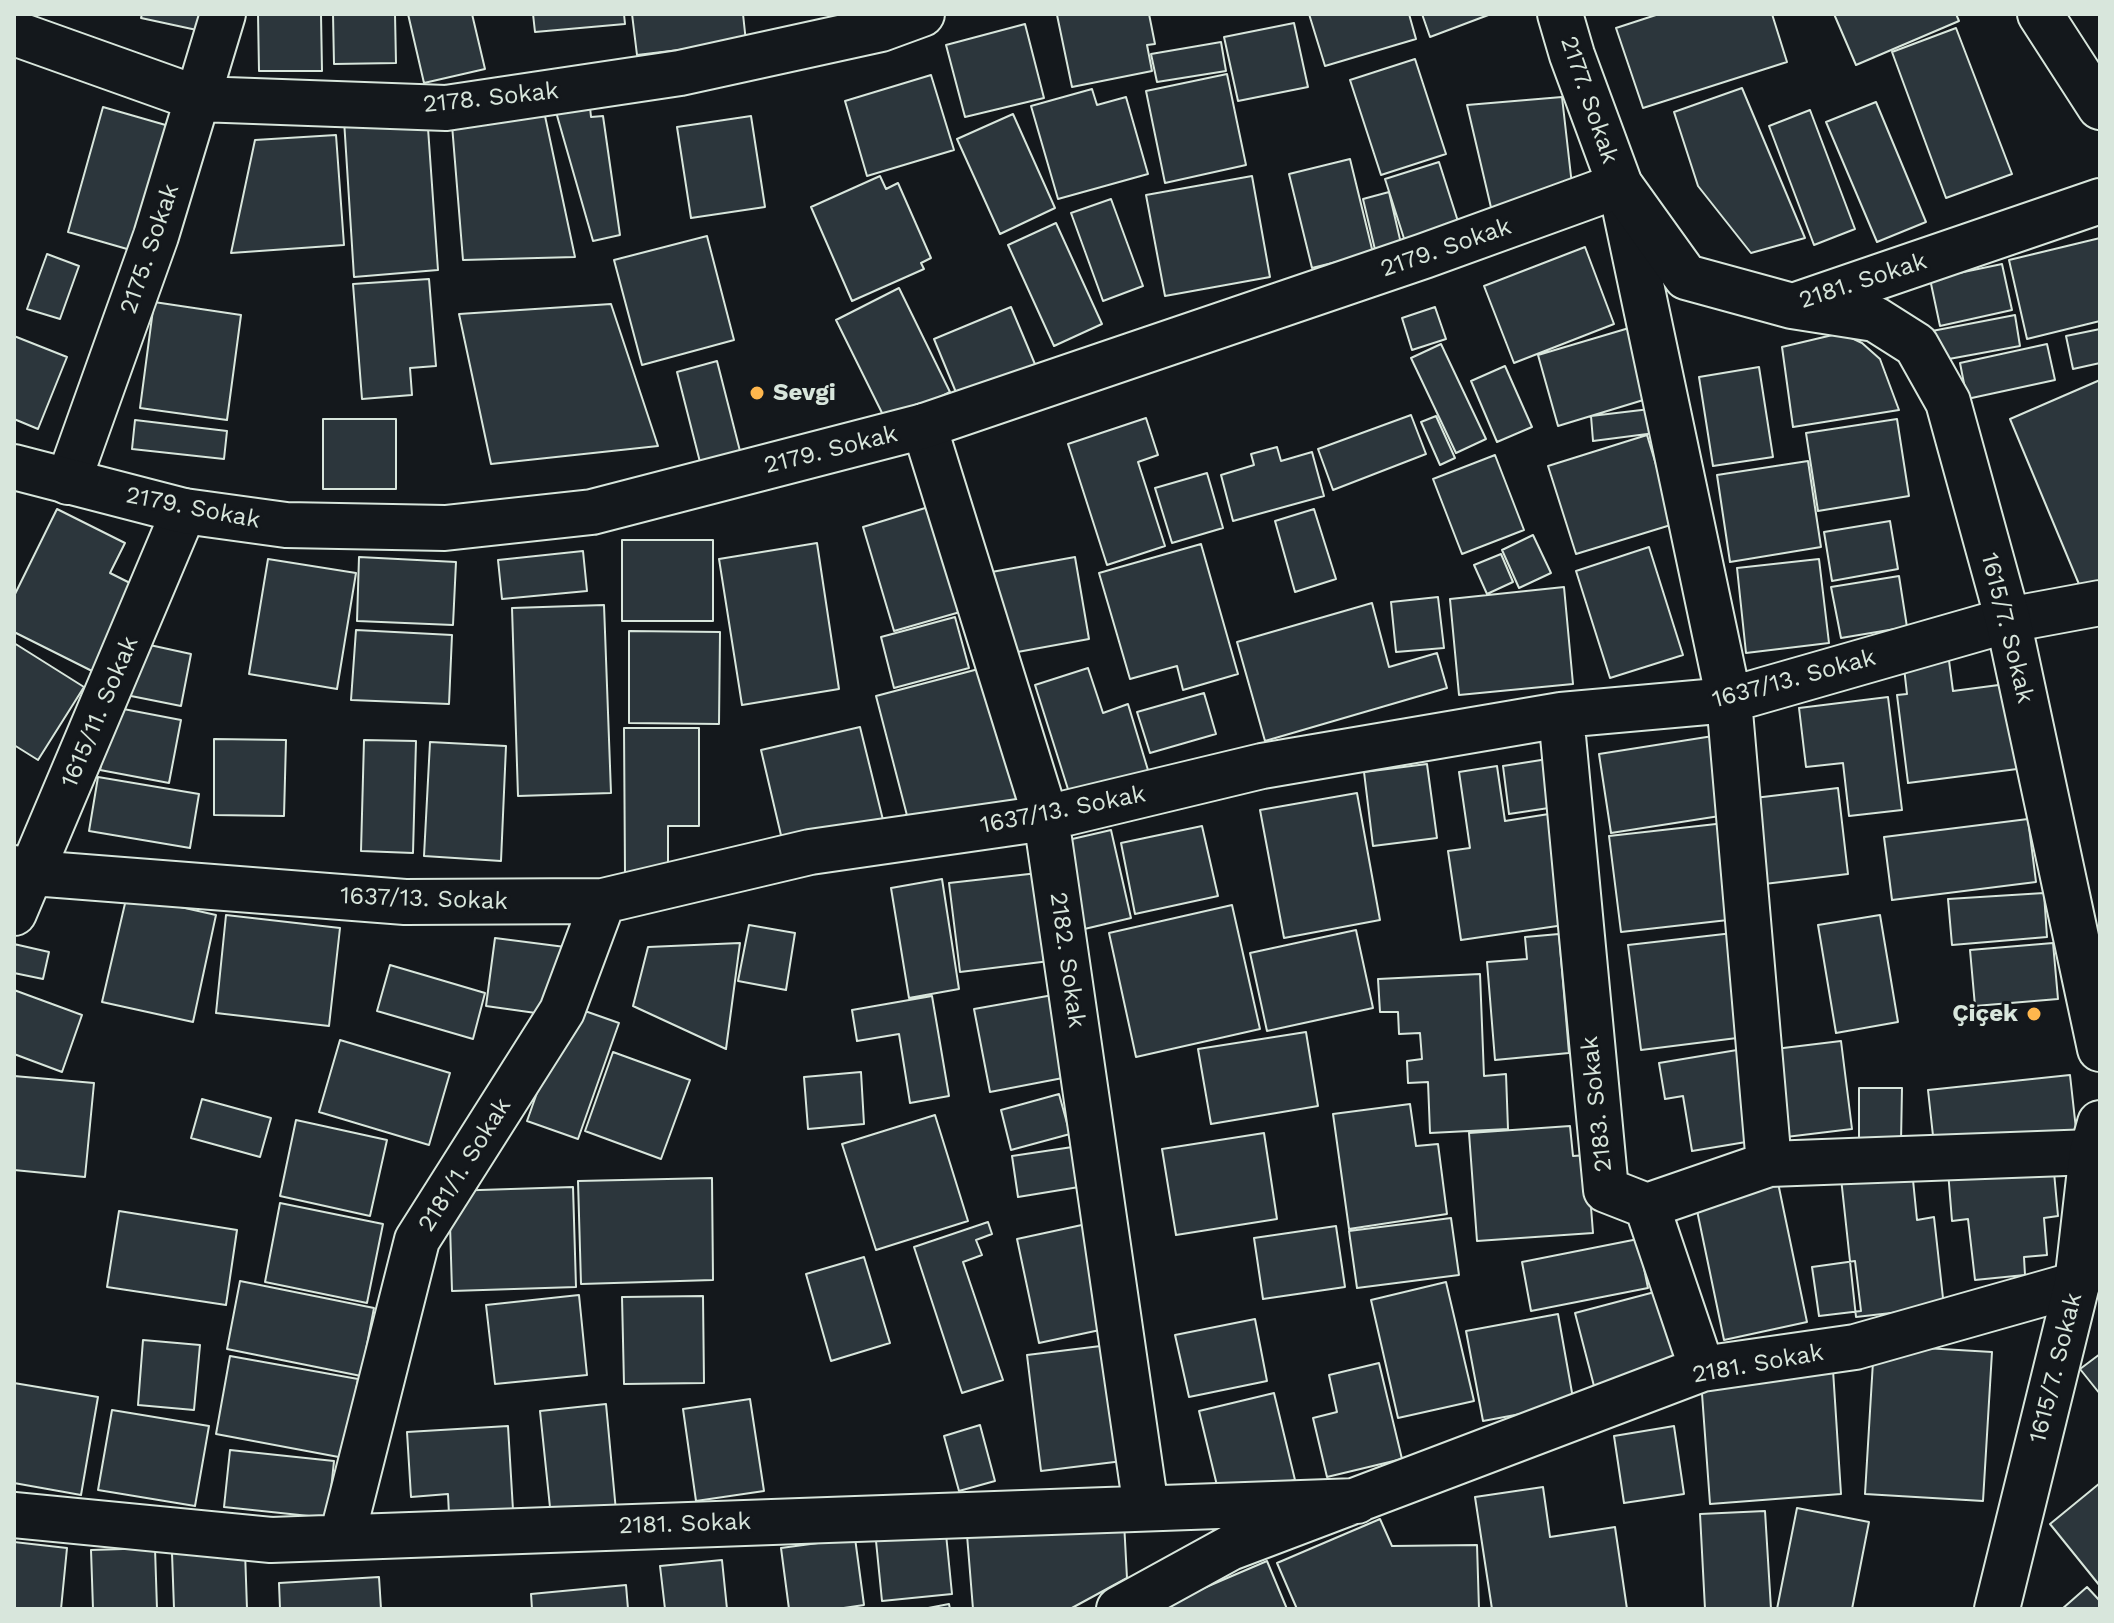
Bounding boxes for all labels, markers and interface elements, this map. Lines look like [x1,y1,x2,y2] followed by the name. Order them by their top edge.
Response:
[1554,32,1624,168] street label: 2177. Sokak
[422,77,560,119] street label: 2178. Sokak
[114,180,186,318] street label: 2175. Sokak
[1377,212,1515,284] street label: 2179. Sokak
[1796,247,1930,315] street label: 2181. Sokak
[773,379,836,407] place label: Sevgi
[748,384,766,402] marker: Sevgi
[761,420,901,480] street label: 2179. Sokak
[123,481,263,535] street label: 2179. Sokak
[1974,550,2040,706] street label: 1615/7. Sokak
[55,632,145,792] street label: 1615/11. Sokak
[1709,643,1879,715] street label: 1637/13. Sokak
[978,780,1148,840] street label: 1637/13. Sokak
[340,882,508,916] street label: 1637/13. Sokak
[1043,890,1091,1030] street label: 2182. Sokak
[1952,1000,2018,1028] place label: Çiçek
[2025,1005,2043,1023] marker: Çiçek
[1576,1035,1618,1173] street label: 2183. Sokak
[412,1093,518,1237] street label: 2181/1. Sokak
[2023,1290,2089,1446] street label: 1615/7. Sokak
[1690,1338,1826,1390] street label: 2181. Sokak
[618,1507,752,1541] street label: 2181. Sokak

